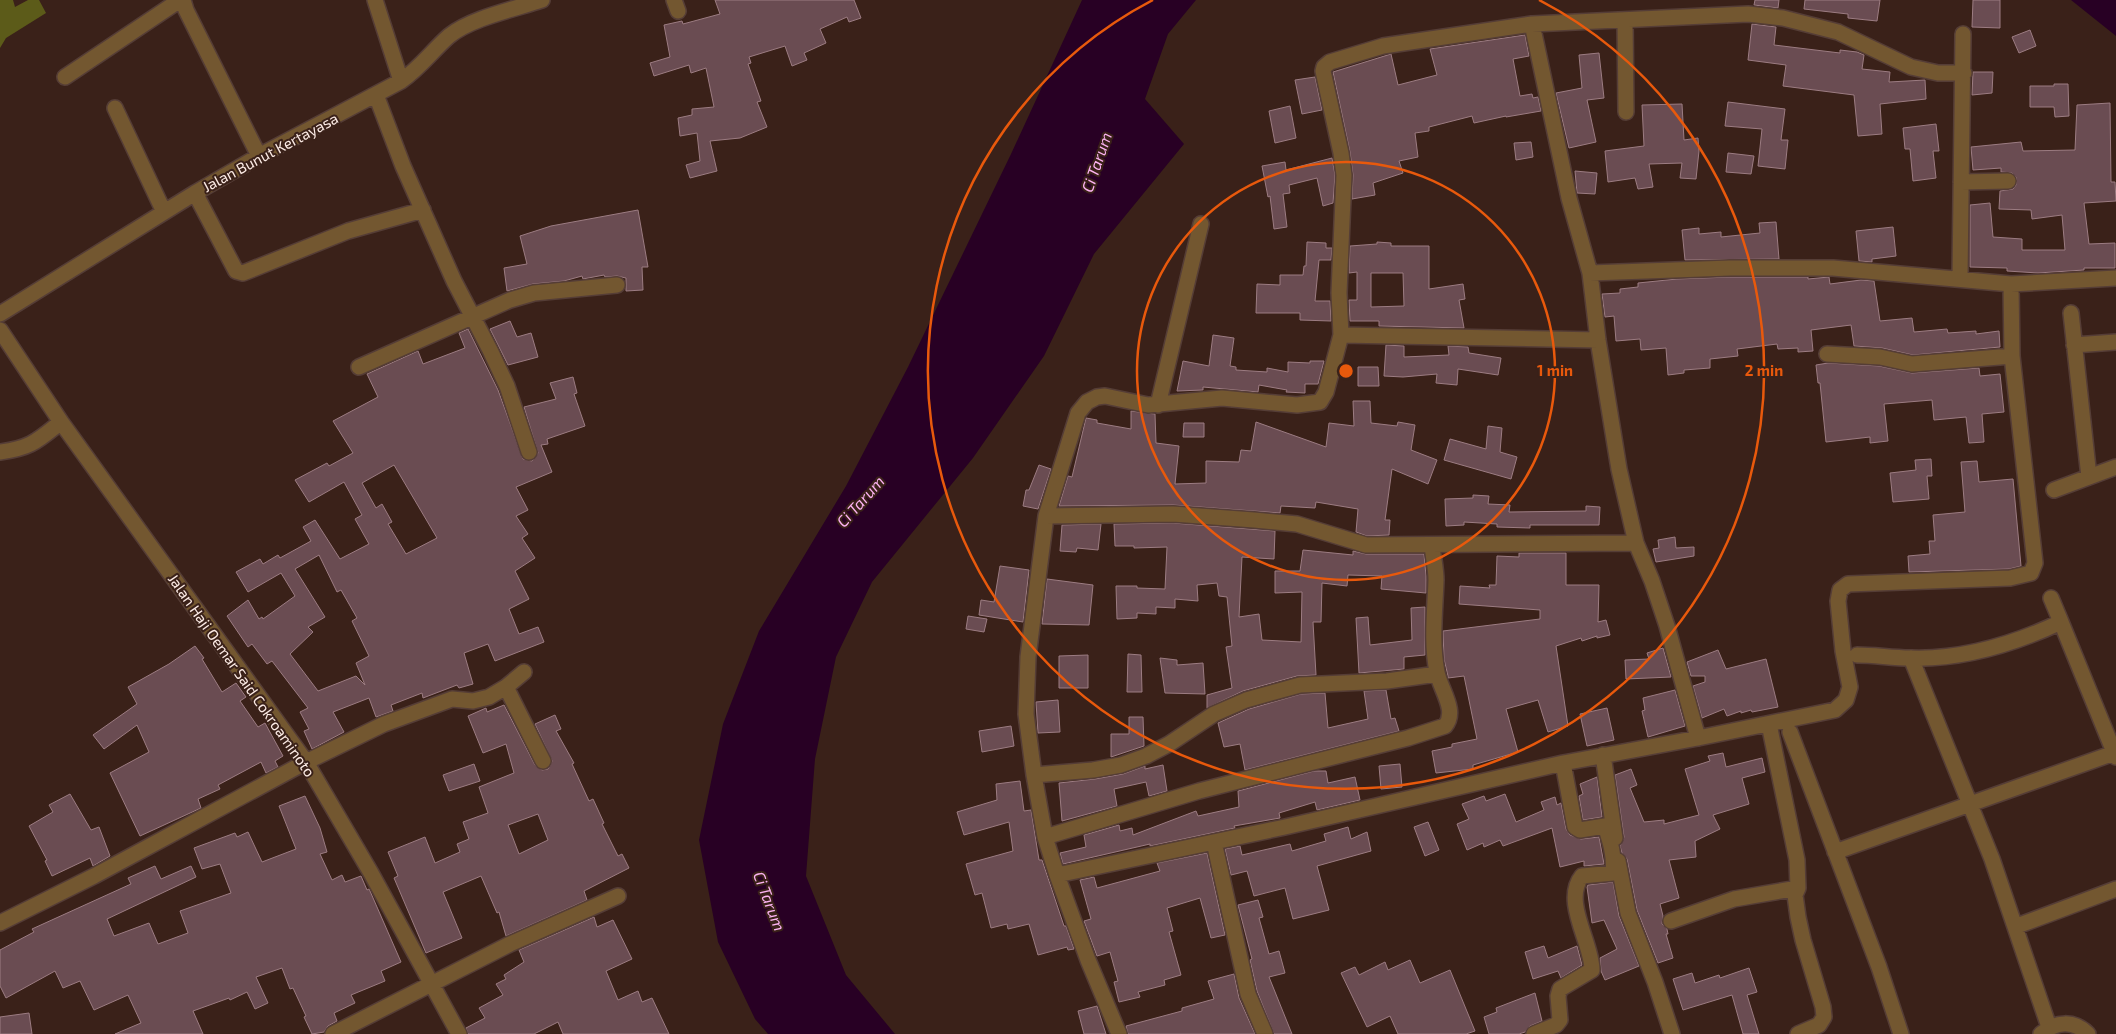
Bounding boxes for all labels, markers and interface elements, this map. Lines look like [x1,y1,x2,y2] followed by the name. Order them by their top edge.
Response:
[199,109,341,195] street label: Jalan Bunut Kertayasa
[1077,129,1115,195] water label: Ci Tarum
[1537,361,1573,379] text: 1 min
[1745,361,1783,379] text: 2 min
[1337,362,1355,380] centre of rings
[832,471,888,530] water label: Ci Tarum
[164,570,319,780] street label: Jalan Haji Oemar Said Cokroaminoto
[750,869,790,933] water label: Ci Tarum

